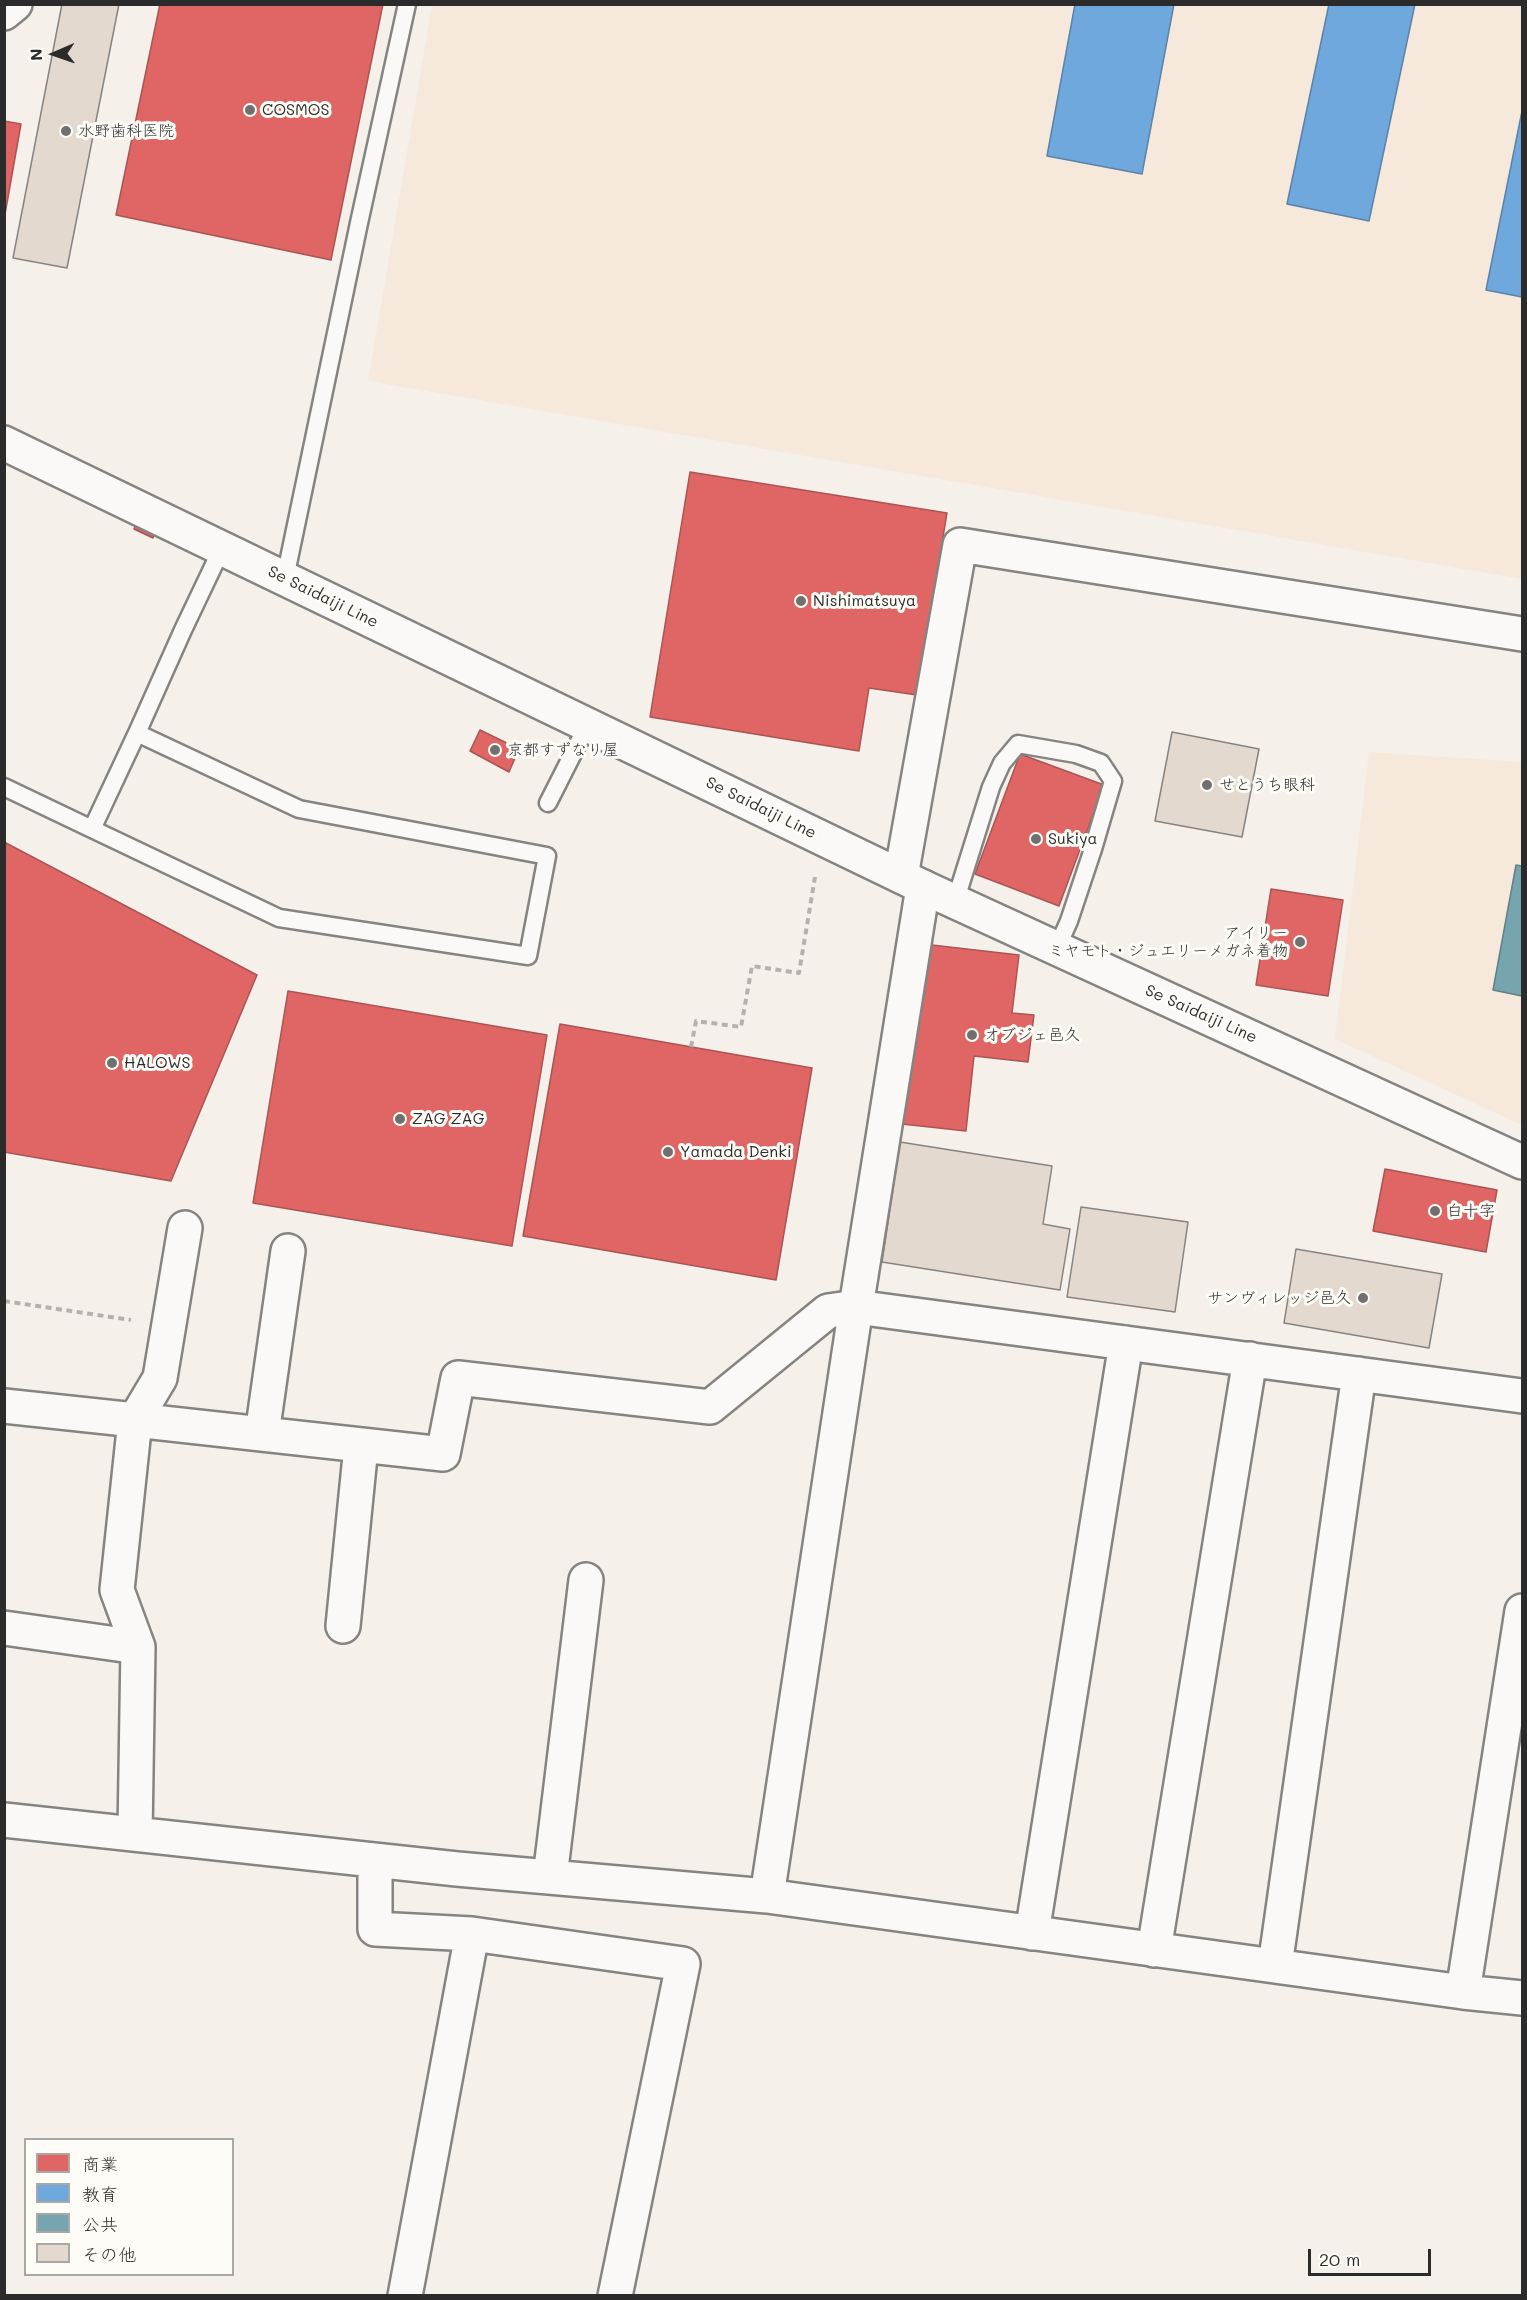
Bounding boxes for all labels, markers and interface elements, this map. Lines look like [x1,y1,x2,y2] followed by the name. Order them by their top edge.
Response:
[24,24,84,84] north arrow
[25,48,46,61] text: N
[262,100,330,120] place label: COSMOS
[243,103,257,117] marker: COSMOS
[78,121,174,141] place label: 水野歯科医院
[59,124,73,138] marker: 水野歯科医院
[265,562,381,632] street label: Se Saidaiji Line
[813,591,916,611] place label: Nishimatsuya
[794,594,808,608] marker: Nishimatsuya
[507,740,619,760] place label: 京都すずなり屋
[488,743,502,757] marker: 京都すずなり屋
[703,773,819,843] street label: Se Saidaiji Line
[1219,775,1315,795] place label: せとうち眼科
[1200,778,1214,792] marker: せとうち眼科
[1048,829,1097,849] place label: Sukiya
[1029,832,1043,846] marker: Sukiya
[1048,923,1288,961] place label: アイリー ミヤモト・ジュエリーメガネ着物
[1293,935,1307,949] marker: アイリー ミヤモト・ジュエリーメガネ着物
[1142,981,1260,1047] street label: Se Saidaiji Line
[984,1025,1080,1045] place label: オブジェ邑久
[965,1028,979,1042] marker: オブジェ邑久
[124,1053,191,1073] place label: HALOWS
[105,1056,119,1070] marker: HALOWS
[412,1109,485,1129] place label: ZAG ZAG
[393,1112,407,1126] marker: ZAG ZAG
[680,1142,792,1162] place label: Yamada Denki
[661,1145,675,1159] marker: Yamada Denki
[1447,1201,1495,1221] place label: 白十字
[1428,1204,1442,1218] marker: 白十字
[1207,1288,1351,1308] place label: サンヴィレッジ邑久
[1356,1291,1370,1305] marker: サンヴィレッジ邑久
[24,2138,234,2276] legend
[82,2152,118,2176] text: 商業
[82,2182,118,2206] text: 教育
[82,2212,118,2236] text: 公共
[1311,2237,1434,2275] scale bar
[82,2242,136,2266] text: その他
[1319,2247,1360,2271] text: 20 m

